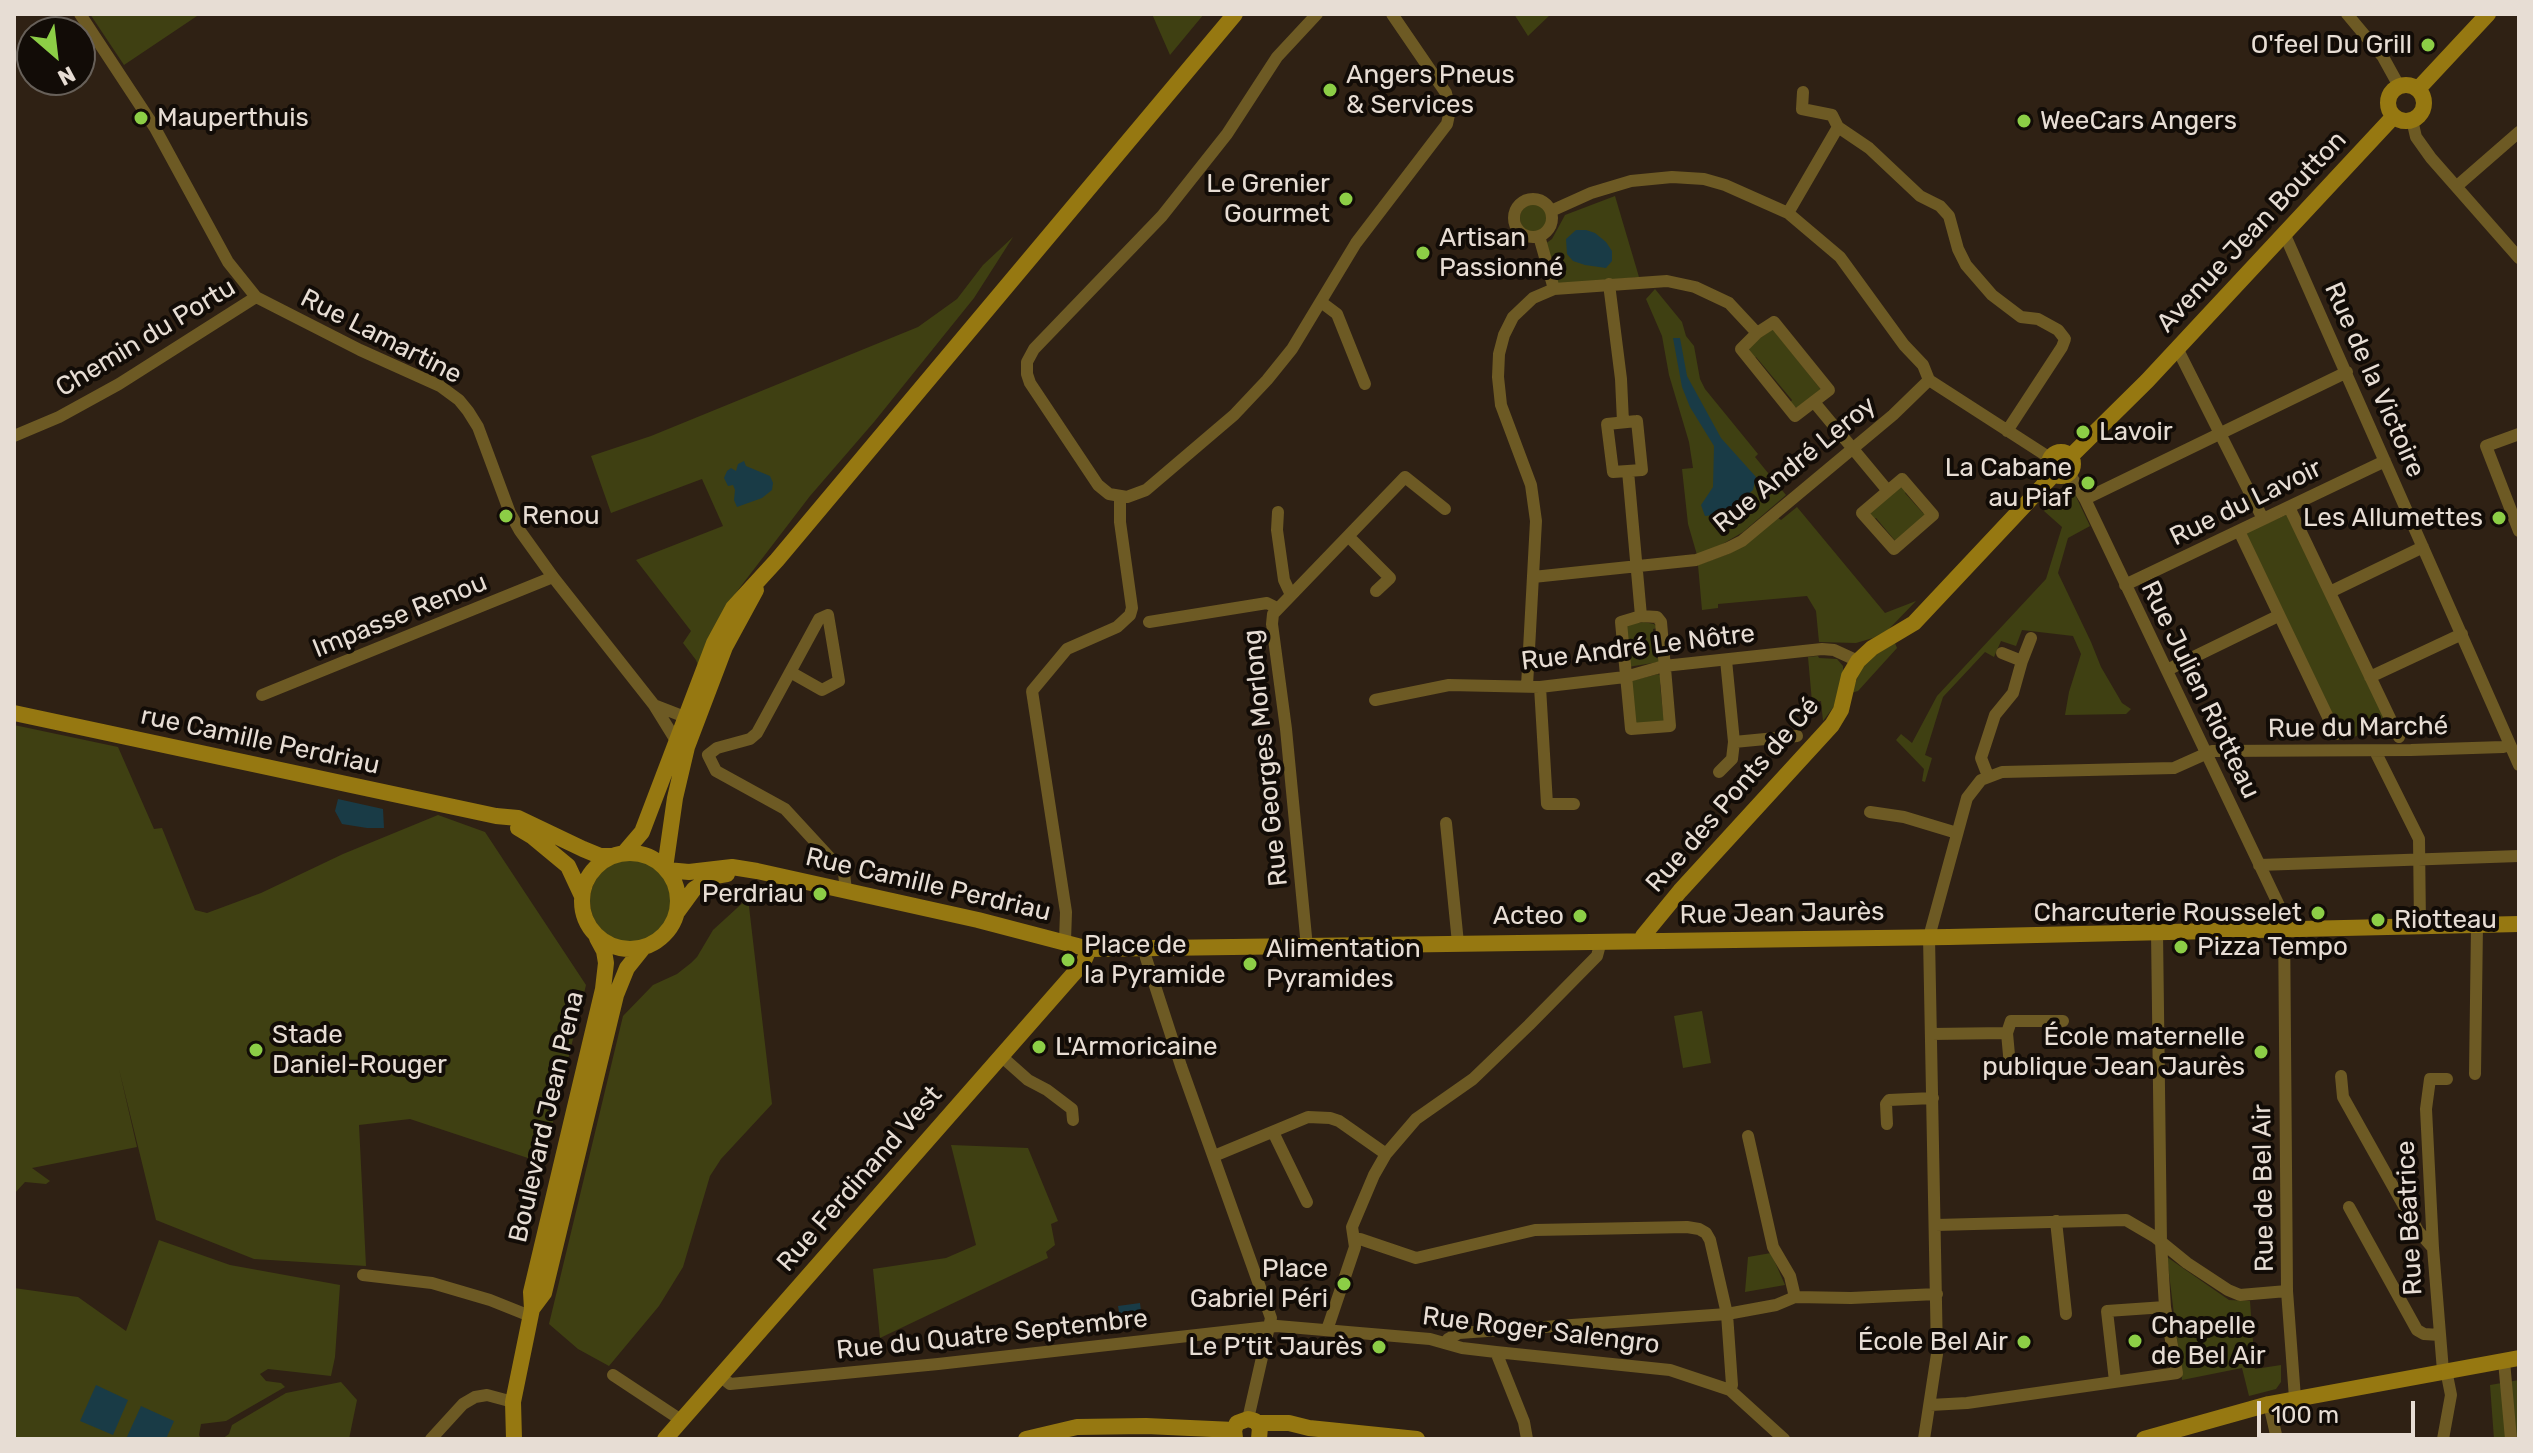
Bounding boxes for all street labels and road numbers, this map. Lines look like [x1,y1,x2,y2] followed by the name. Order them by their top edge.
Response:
[2151,125,2353,339] street label: Avenue Jean Boutton
[51,272,241,404] street label: Chemin du Portu
[2317,278,2431,482] street label: Rue de la Victoire
[295,283,467,391] street label: Rue Lamartine
[1707,390,1883,540] street label: Rue André Leroy
[2165,453,2327,553] street label: Rue du Lavoir
[308,567,492,665] street label: Impasse Renou
[2134,576,2266,804] street label: Rue Julien Riotteau
[1519,618,1757,678] street label: Rue André Le Nôtre
[1237,628,1295,888] street label: Rue Georges Morlong
[1640,691,1826,899] street label: Rue des Ponts de Cé
[138,700,382,782] street label: rue Camille Perdriau
[2268,711,2448,745] street label: Rue du Marché
[802,842,1054,928] street label: Rue Camille Perdriau
[1679,897,1885,931] street label: Rue Jean Jaurès
[503,988,591,1246] street label: Boulevard Jean Pena
[771,1080,949,1278] street label: Rue Ferdinand Vest
[2247,1104,2281,1272] street label: Rue de Bel Air
[2390,1140,2430,1296] street label: Rue Béatrice
[1421,1301,1661,1361] street label: Rue Roger Salengro
[835,1303,1149,1367] street label: Rue du Quatre Septembre

